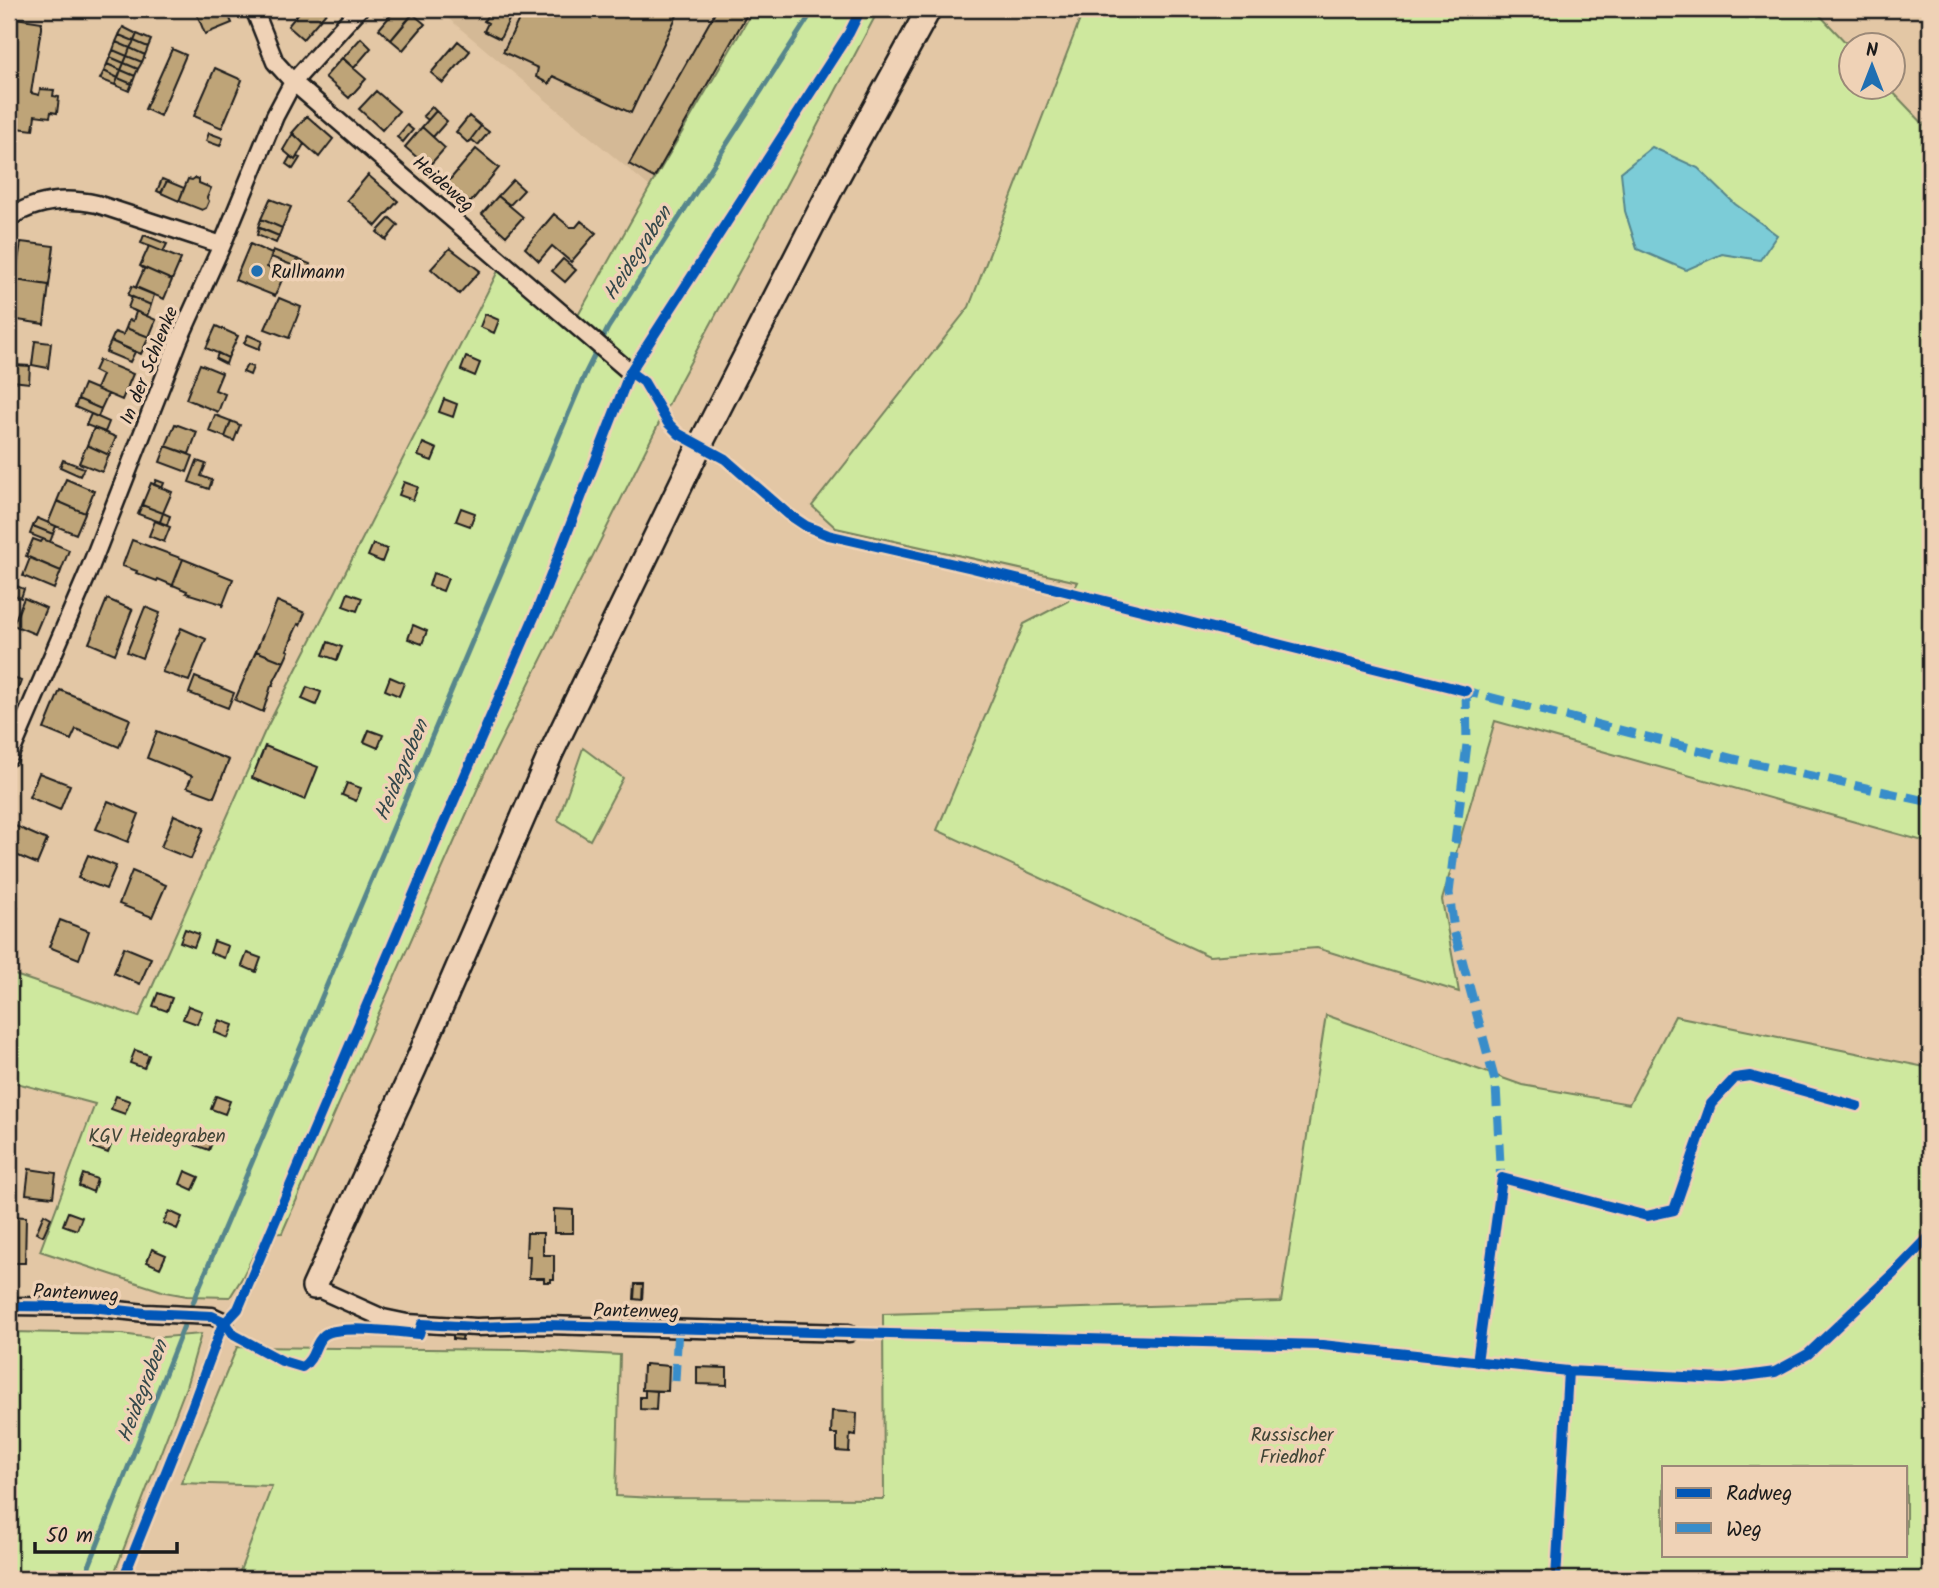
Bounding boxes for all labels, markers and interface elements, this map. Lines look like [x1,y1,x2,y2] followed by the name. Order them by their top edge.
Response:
[1838,32,1908,102] north arrow
[1866,36,1878,66] text: N
[405,149,481,220] street label: Heideweg
[595,198,682,308] water label: Heidegraben
[271,258,345,288] place label: Rullmann
[249,263,265,279] marker: Rullmann
[113,302,187,429] street label: In der Schlenke
[366,713,439,826] water label: Heidegraben
[88,1122,226,1152] park label: KGV Heidegraben
[32,1277,119,1311] street label: Pantenweg
[593,1296,679,1328] street label: Pantenweg
[109,1334,179,1447] water label: Heidegraben
[1251,1421,1335,1473] park label: Russischer Friedhof
[1662,1466,1908,1556] legend
[1726,1478,1792,1511] text: Radweg
[35,1511,177,1555] scale bar
[1726,1514,1762,1547] text: Weg
[46,1520,93,1553] text: 50 m

